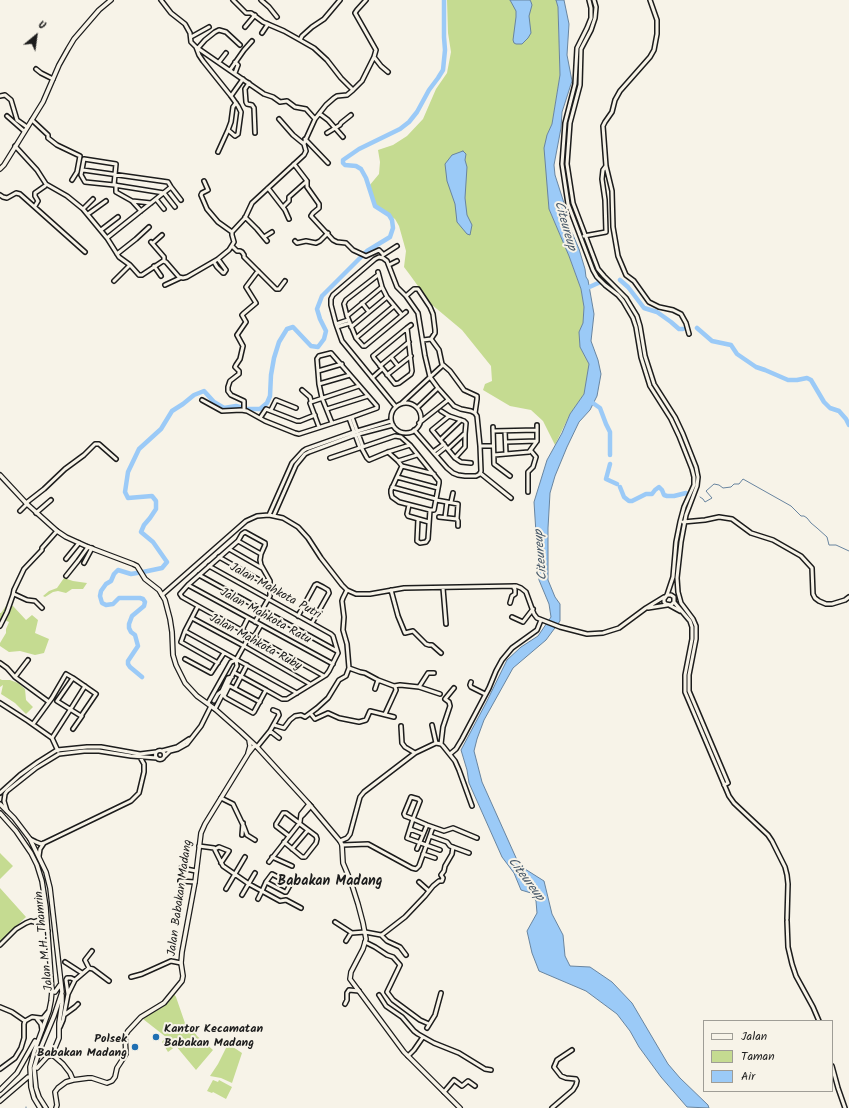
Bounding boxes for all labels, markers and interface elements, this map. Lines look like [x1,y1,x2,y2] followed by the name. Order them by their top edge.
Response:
[16,16,56,56] north arrow
[35,16,49,35] text: U
[550,200,578,252] water label: Citeureup
[532,529,552,581] water label: Citeureup
[227,561,323,623] street label: Jalan Mahkota Putri
[217,586,313,648] street label: Jalan Mahkota Ratu
[206,612,304,674] street label: Jalan Mahkota Ruby
[166,839,196,957] street label: Jalan Babakan Madang
[504,855,546,905] water label: Citeureup
[277,875,383,891] district label: Babakan Madang
[33,890,57,992] street label: Jalan M.H. Thamrin
[703,1020,833,1092] legend
[164,1023,263,1051] place label: Kantor Kecamatan Babakan Madang
[741,1027,767,1046] text: Jalan
[151,1032,161,1042] marker: Kantor Kecamatan Babakan Madang
[37,1033,127,1061] place label: Polsek Babakan Madang
[130,1042,140,1052] marker: Polsek Babakan Madang
[741,1047,775,1066] text: Taman
[741,1067,755,1086] text: Air

